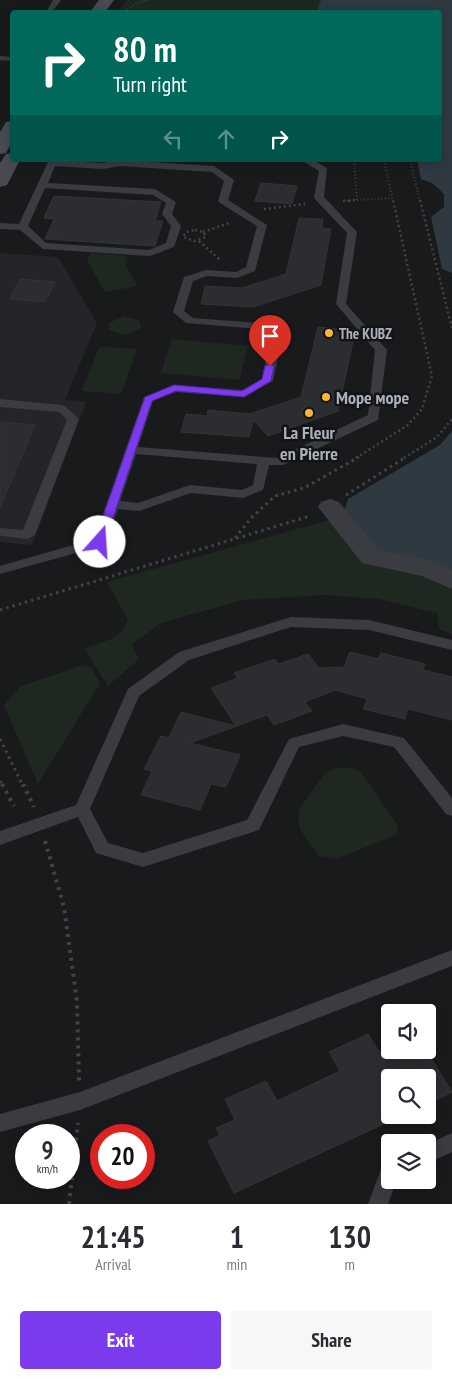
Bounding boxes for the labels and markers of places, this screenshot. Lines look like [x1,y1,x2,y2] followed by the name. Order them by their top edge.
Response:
[249,315,291,366] pin
[339,324,392,343] place label: The KUBZ
[323,327,335,339] marker: The KUBZ
[336,386,409,409] place label: Море море
[320,391,332,403] marker: Море море
[303,407,315,419] marker: La Fleur en Pierre
[280,421,338,465] place label: La Fleur en Pierre

